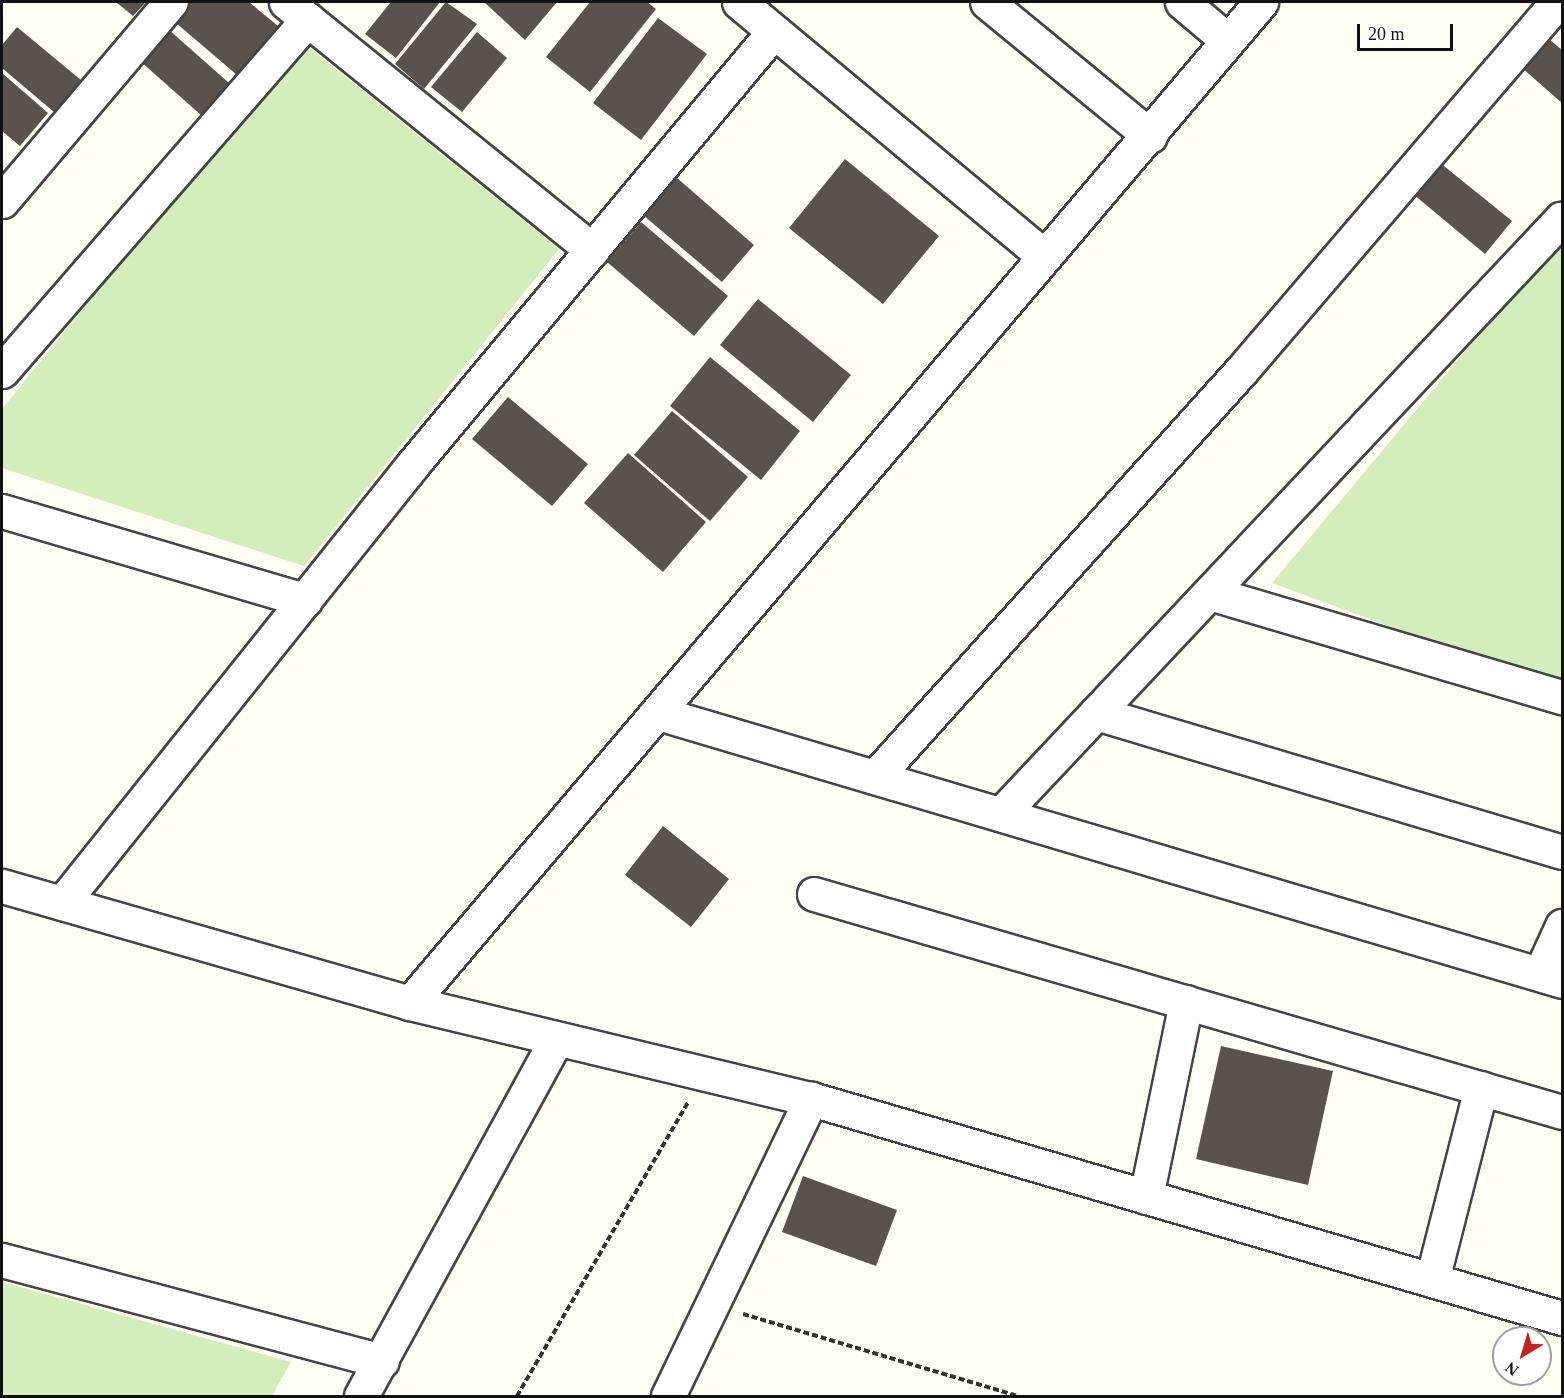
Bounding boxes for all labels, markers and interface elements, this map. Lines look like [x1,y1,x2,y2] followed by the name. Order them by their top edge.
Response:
[1360,12,1456,50] scale bar
[1368,24,1405,44] text: 20 m
[1492,1326,1552,1386] north arrow
[1502,1359,1522,1379] text: N

